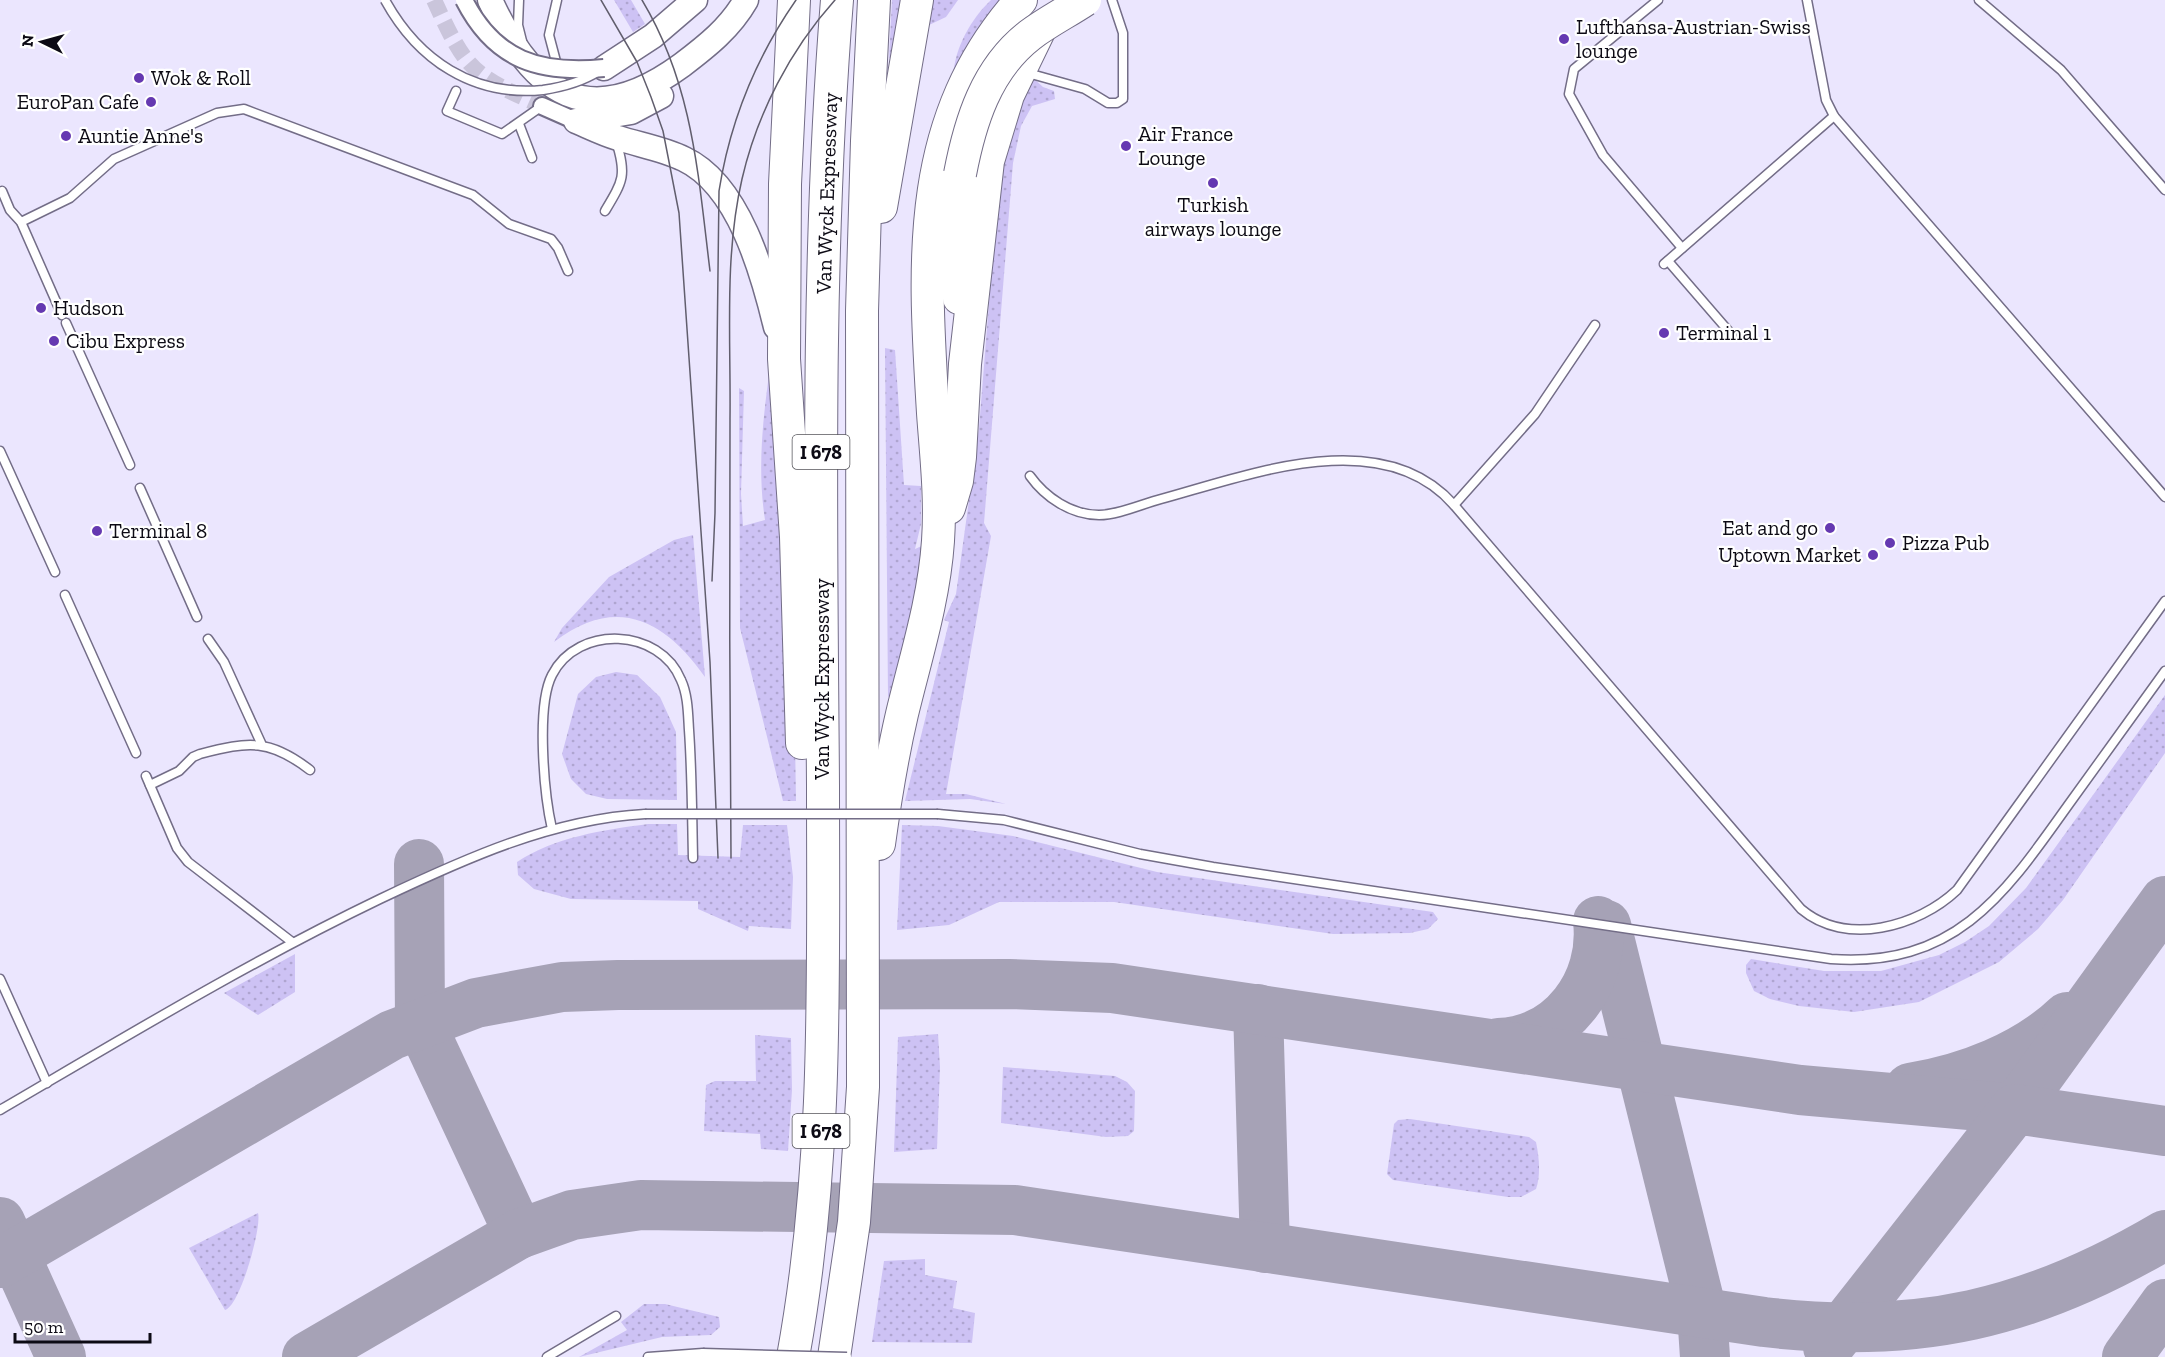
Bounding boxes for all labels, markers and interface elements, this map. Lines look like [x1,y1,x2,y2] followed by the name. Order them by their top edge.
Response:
[12,12,72,72] north arrow
[1576,14,1811,63] place label: Lufthansa-Austrian-Swiss lounge
[1557,32,1571,46] marker: Lufthansa-Austrian-Swiss lounge
[18,34,38,48] text: N
[151,65,251,90] place label: Wok & Roll
[132,71,146,85] marker: Wok & Roll
[17,89,139,114] place label: EuroPan Cafe
[810,92,843,295] street label: Van Wyck Expressway
[144,95,158,109] marker: EuroPan Cafe
[1138,121,1233,170] place label: Air France Lounge
[78,123,203,148] place label: Auntie Anne's
[59,129,73,143] marker: Auntie Anne's
[1119,139,1133,153] marker: Air France Lounge
[1206,176,1220,190] marker: Turkish airways lounge
[1145,192,1281,241] place label: Turkish airways lounge
[53,295,124,320] place label: Hudson
[34,301,48,315] marker: Hudson
[1676,320,1771,345] place label: Terminal 1
[1657,326,1671,340] marker: Terminal 1
[66,328,185,353] place label: Cibu Express
[47,334,61,348] marker: Cibu Express
[792,435,850,469] road number: I 678
[1722,515,1818,540] place label: Eat and go
[109,518,207,543] place label: Terminal 8
[1823,521,1837,535] marker: Eat and go
[90,524,104,538] marker: Terminal 8
[1902,530,1989,555] place label: Pizza Pub
[1883,536,1897,550] marker: Pizza Pub
[1718,542,1861,567] place label: Uptown Market
[1866,548,1880,562] marker: Uptown Market
[809,578,834,781] street label: Van Wyck Expressway
[792,1114,850,1148] road number: I 678
[15,1306,150,1344] scale bar
[24,1316,64,1338] text: 50 m

